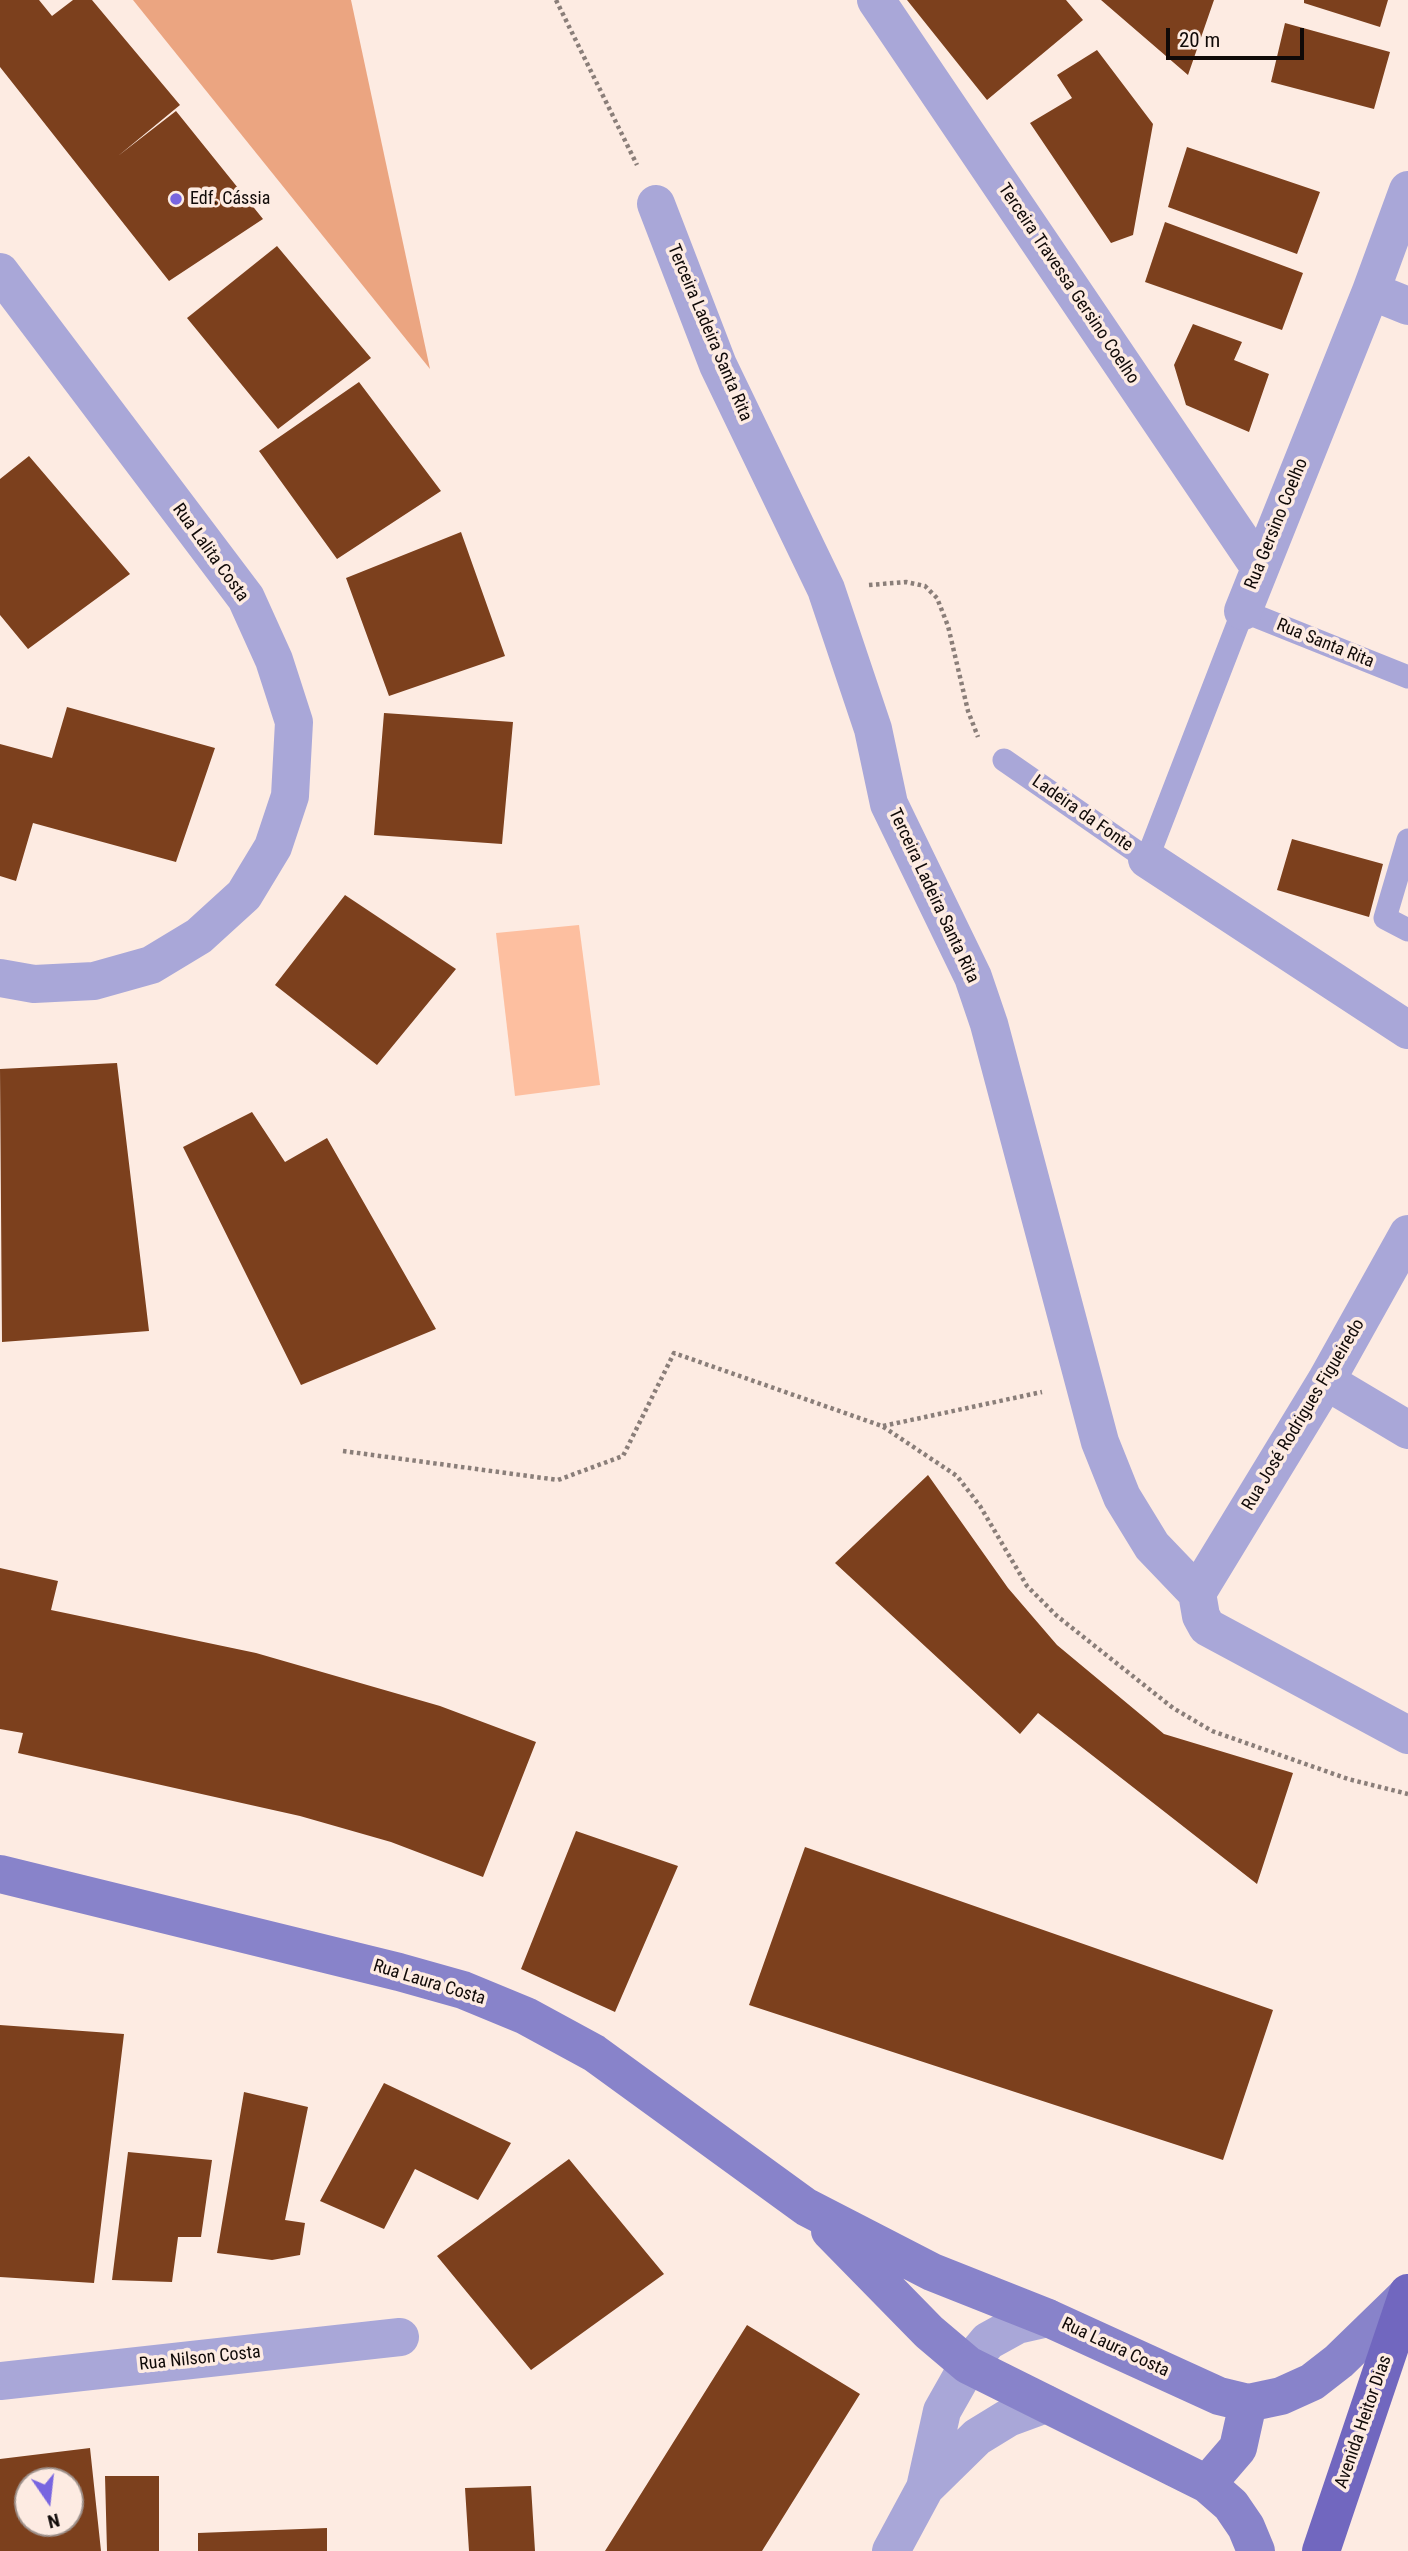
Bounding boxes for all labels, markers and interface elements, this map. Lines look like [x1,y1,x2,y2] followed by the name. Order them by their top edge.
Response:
[1170,14,1308,58] scale bar
[1179,28,1220,52] text: 20 m
[993,180,1143,388] street label: Terceira Travessa Gersino Coelho
[190,188,270,210] place label: Edf. Cássia
[168,191,184,207] marker: Edf. Cássia
[662,241,756,425] street label: Terceira Ladeira Santa Rita
[1241,455,1313,593] street label: Rua Gersino Coelho
[167,500,253,606] street label: Rua Lalita Costa
[1273,615,1377,673] street label: Rua Santa Rita
[1027,771,1137,857] street label: Ladeira da Fonte
[883,805,983,987] street label: Terceira Ladeira Santa Rita
[1238,1315,1370,1515] street label: Rua José Rodrigues Figueiredo
[370,1956,488,2010] street label: Rua Laura Costa
[1058,2314,1172,2382] street label: Rua Laura Costa
[138,2342,262,2376] street label: Rua Nilson Costa
[1331,2353,1397,2491] street label: Avenida Heitor Dias
[14,2467,84,2537] north arrow
[45,2508,62,2533] text: N

